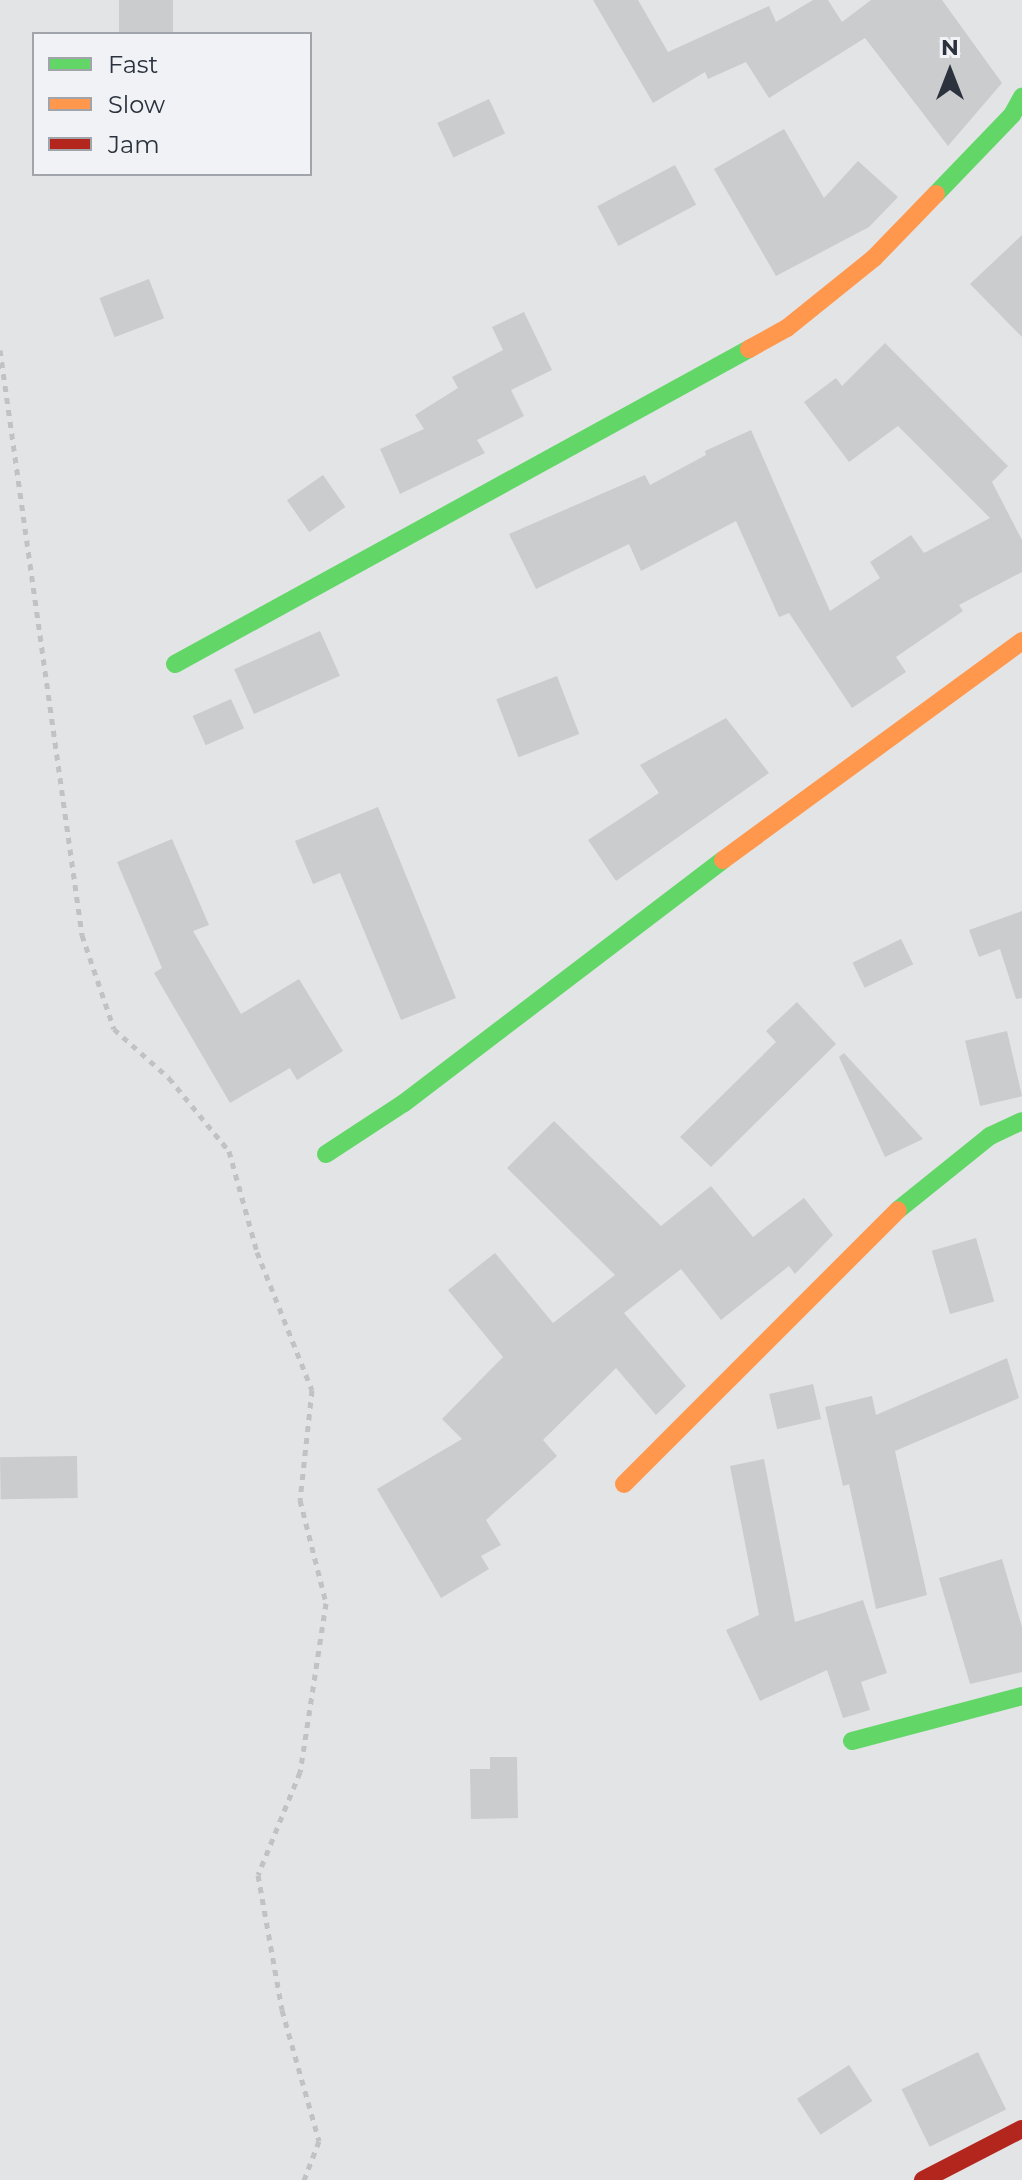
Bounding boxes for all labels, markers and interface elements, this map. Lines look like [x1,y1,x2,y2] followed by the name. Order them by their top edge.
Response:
[32,32,312,176] legend
[910,32,990,112] north arrow
[941,34,959,61] text: N
[108,50,158,79] text: Fast
[108,90,165,119] text: Slow
[108,130,160,159] text: Jam

